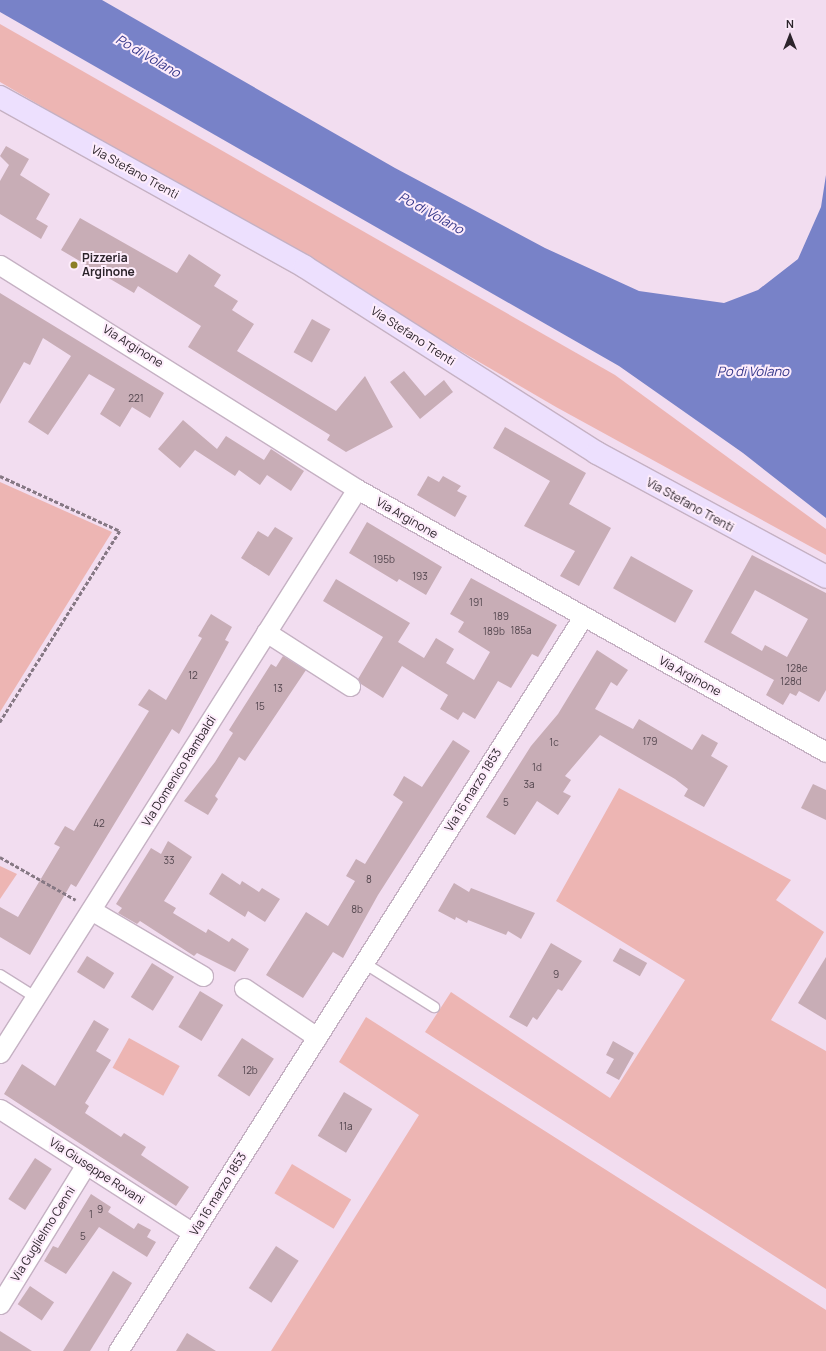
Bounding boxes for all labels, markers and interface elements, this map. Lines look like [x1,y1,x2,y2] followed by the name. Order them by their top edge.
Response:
[770,16,810,56] north arrow
[786,16,794,31] text: N
[113,31,183,81] water label: Po di Volano
[89,142,181,202] street label: Via Stefano Trenti
[396,189,466,237] water label: Po di Volano
[82,251,135,279] place label: Pizzeria Arginone
[69,260,79,270] marker: Pizzeria Arginone
[368,303,458,369] street label: Via Stefano Trenti
[100,322,166,370] street label: Via Arginone
[717,363,789,379] water label: Po di Volano
[128,393,144,405] house number: 221
[644,475,736,535] street label: Via Stefano Trenti
[374,495,440,541] street label: Via Arginone
[373,554,395,566] house number: 195b
[412,571,428,583] house number: 193
[469,597,483,609] house number: 191
[493,611,509,623] house number: 189
[510,625,532,637] house number: 185a
[483,626,505,638] house number: 189b
[656,653,724,699] street label: Via Arginone
[786,663,808,675] house number: 128e
[188,670,198,682] house number: 12
[780,676,802,688] house number: 128d
[273,683,283,695] house number: 13
[255,701,265,713] house number: 15
[139,713,219,829] street label: Via Domenico Rambaldi
[642,736,658,748] house number: 179
[549,737,559,749] house number: 1c
[442,746,504,834] street label: Via 16 marzo 1853
[532,762,542,774] house number: 1d
[523,779,535,791] house number: 3a
[503,797,509,809] house number: 5
[93,818,105,830] house number: 42
[163,855,175,867] house number: 33
[366,874,372,886] house number: 8
[351,904,363,916] house number: 8b
[553,969,559,981] house number: 9
[242,1065,258,1077] house number: 12b
[339,1121,353,1133] house number: 11a
[47,1135,147,1207] street label: Via Giuseppe Rovani
[187,1150,249,1238] street label: Via 16 marzo 1853
[8,1184,78,1284] street label: Via Guglielmo Cenni
[97,1204,103,1216] house number: 9
[89,1209,93,1221] house number: 1
[80,1231,86,1243] house number: 5

